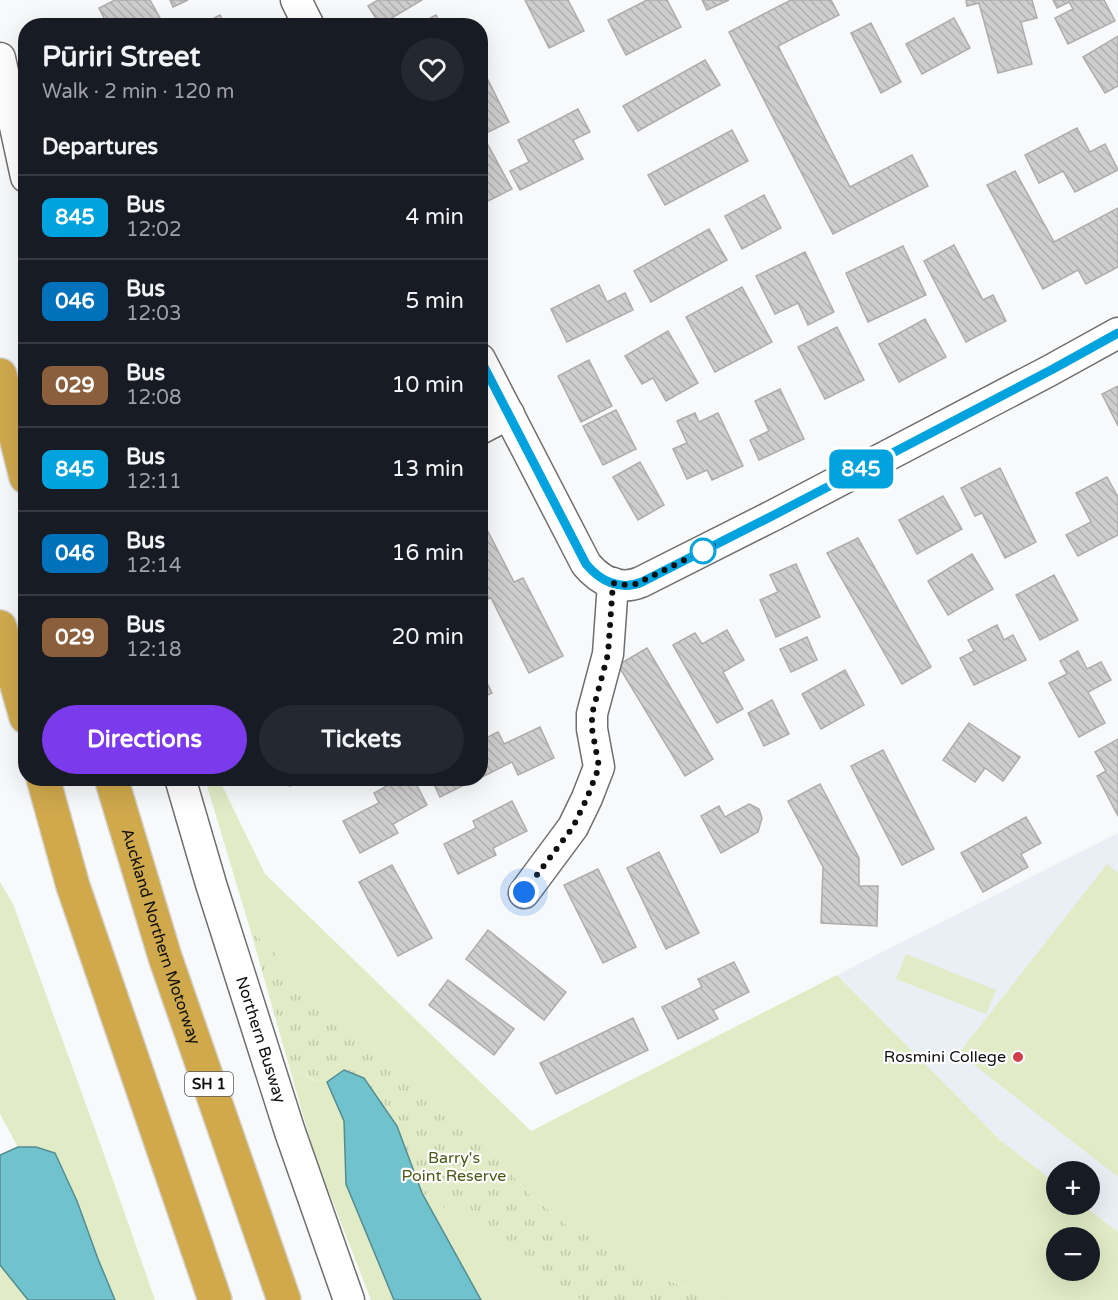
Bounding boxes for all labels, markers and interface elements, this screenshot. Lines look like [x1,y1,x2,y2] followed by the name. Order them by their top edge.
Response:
[401,38,464,101] button: heart
[42,40,200,74] text: Pūriri Street
[42,80,234,104] text: Walk · 2 min · 120 m
[42,134,158,160] text: Departures
[126,192,165,218] text: Bus
[405,204,464,230] text: 4 min
[55,205,95,230] text: 845
[126,218,181,242] text: 12:02
[126,276,165,302] text: Bus
[405,288,464,314] text: 5 min
[55,289,95,314] text: 046
[126,302,181,326] text: 12:03
[126,360,165,386] text: Bus
[392,372,464,398] text: 10 min
[55,373,95,398] text: 029
[126,386,181,410] text: 12:08
[126,444,165,470] text: Bus
[826,450,896,488] line badge: 845
[392,456,464,482] text: 13 min
[55,457,95,482] text: 845
[841,457,881,482] text: 845
[126,470,181,494] text: 12:11
[126,528,165,554] text: Bus
[690,538,716,564] unlabelled marker
[392,540,464,566] text: 16 min
[55,541,95,566] text: 046
[126,554,181,578] text: 12:14
[126,612,165,638] text: Bus
[392,624,464,650] text: 20 min
[55,625,95,650] text: 029
[126,638,181,662] text: 12:18
[42,705,247,774] button: Directions
[259,705,464,774] button: Tickets
[117,826,205,1048] street label: Auckland Northern Motorway
[509,877,539,907] your location
[231,974,290,1106] street label: Northern Busway
[884,1047,1006,1067] place label: Rosmini College
[1011,1050,1025,1064] marker: Rosmini College
[185,1072,233,1096] road number: SH 1
[402,1148,506,1186] park label: Barry's Point Reserve
[1046,1161,1100,1281] map controls
[1046,1161,1100,1215] button: +
[1046,1227,1100,1281] button: −

